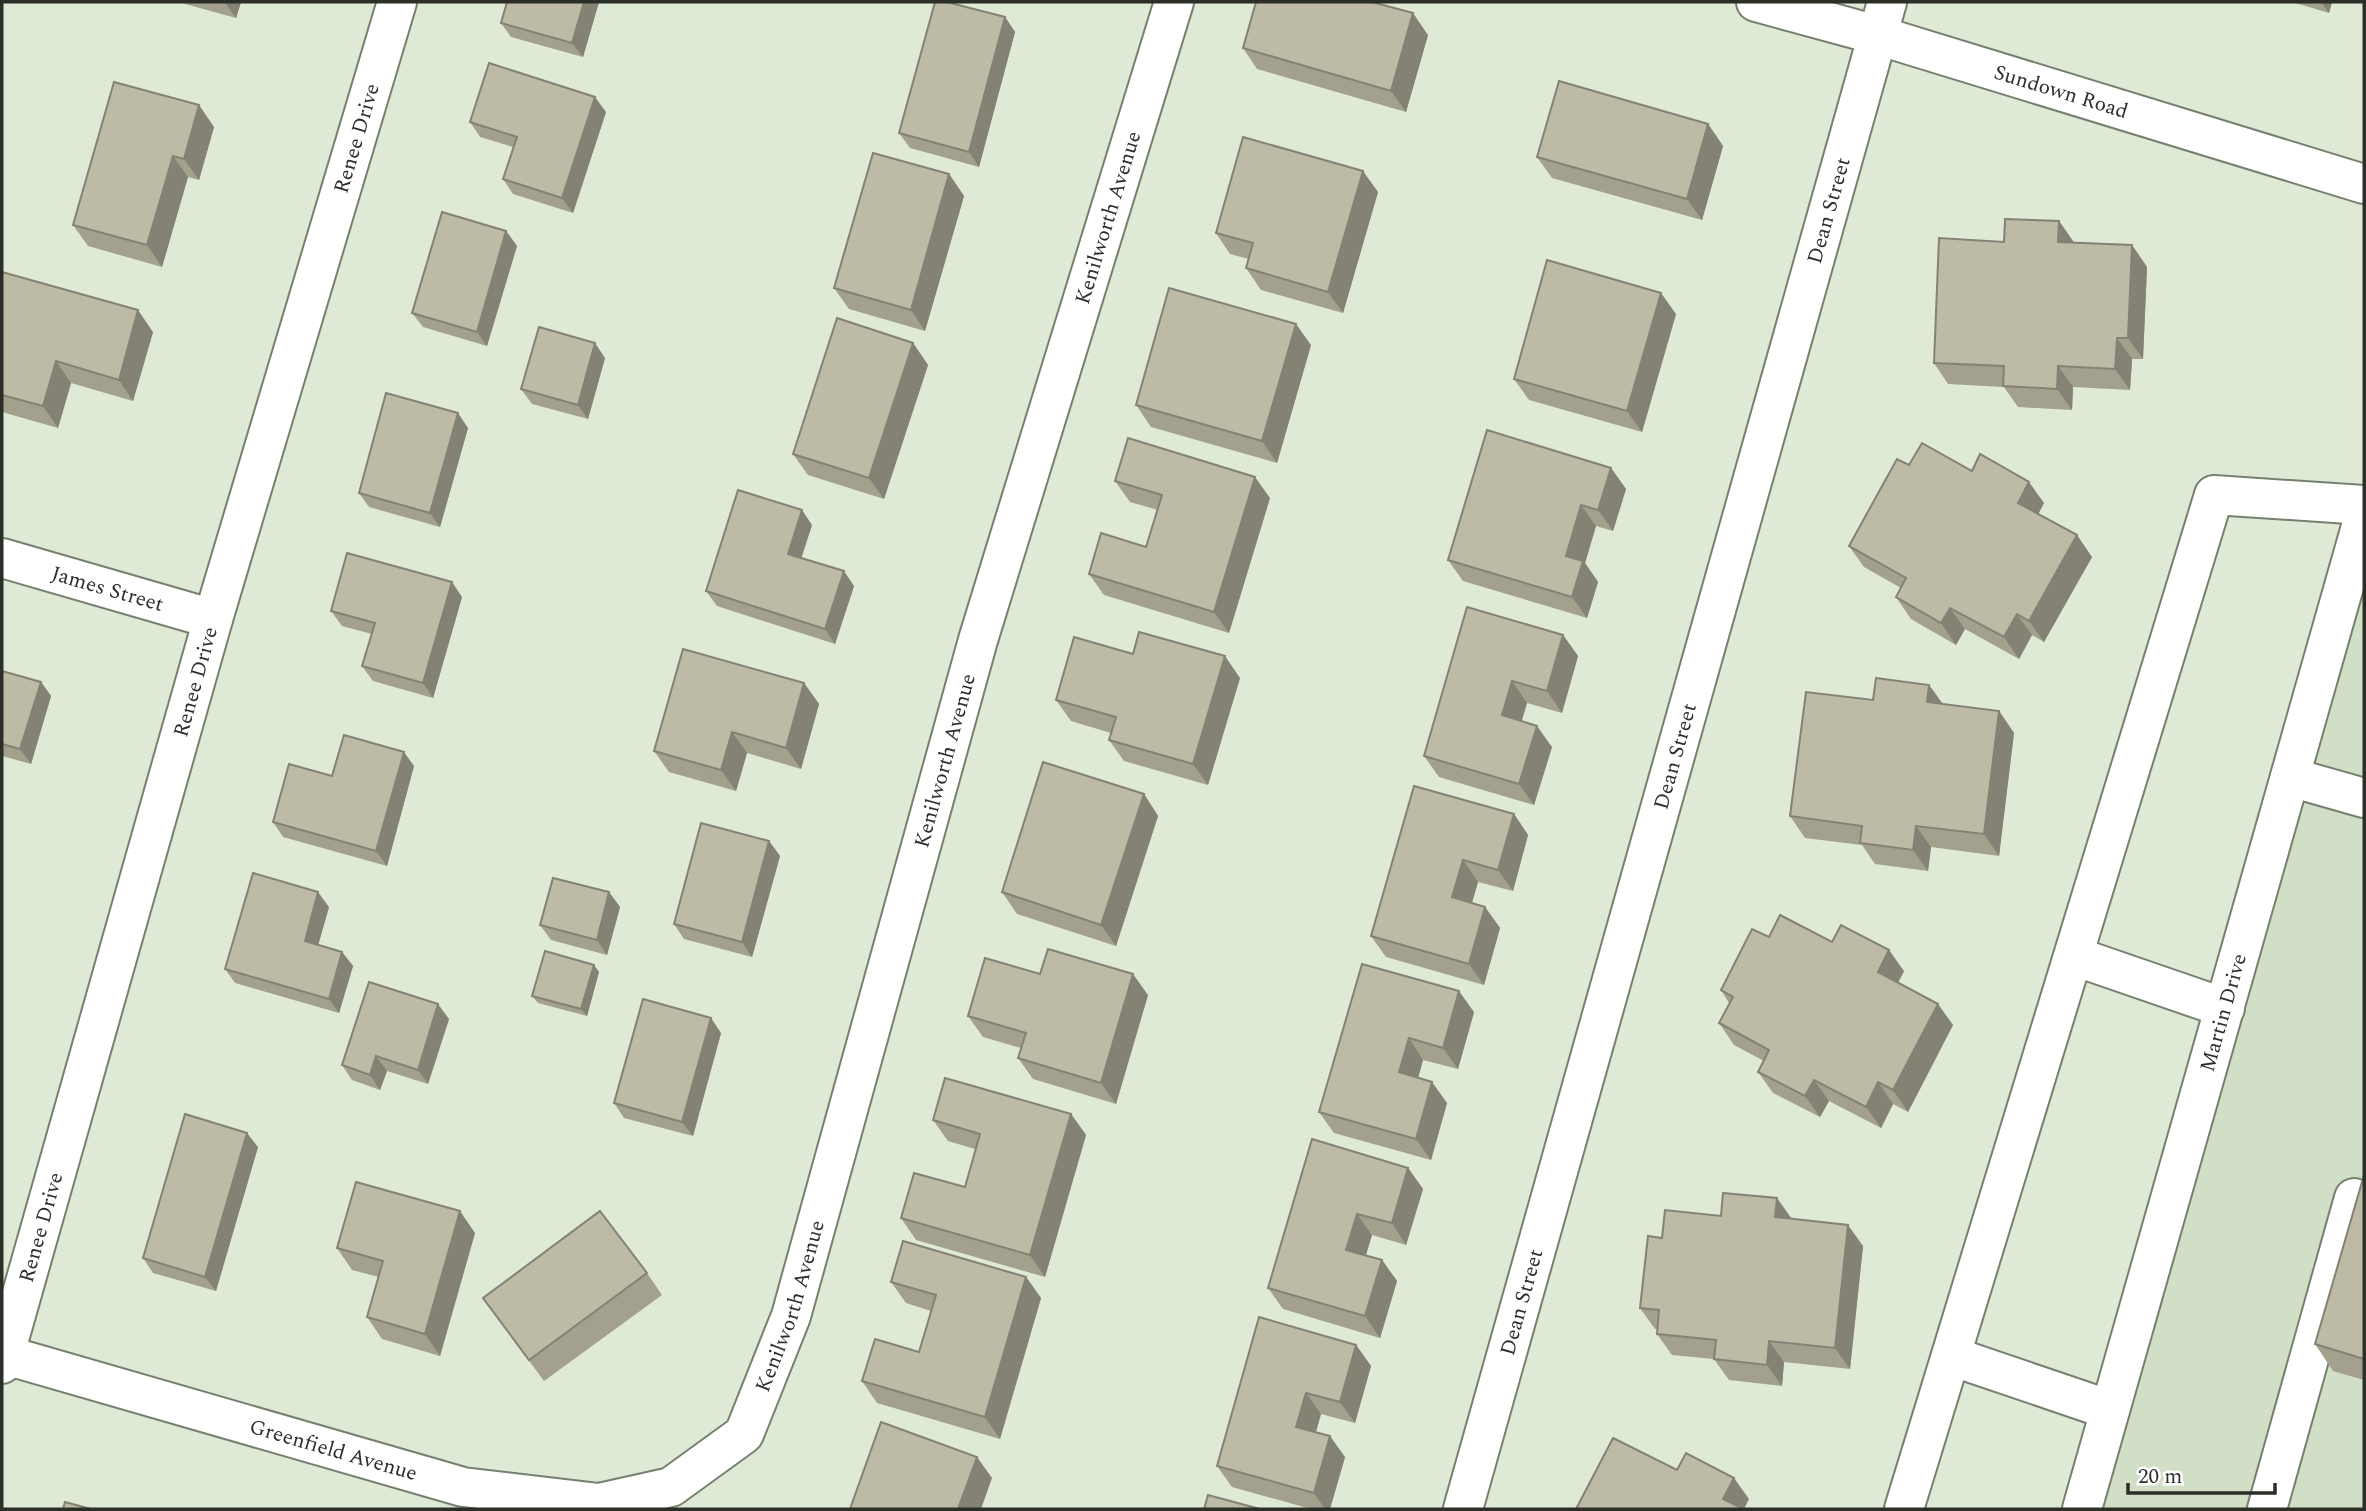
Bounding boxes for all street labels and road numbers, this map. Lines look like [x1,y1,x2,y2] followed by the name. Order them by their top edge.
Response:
[1990,57,2132,128] street label: Sundown Road
[326,80,389,197] street label: Renee Drive
[1067,127,1150,308] street label: Kenilworth Avenue
[1799,154,1860,268] street label: Dean Street
[47,558,167,621] street label: James Street
[165,623,227,741] street label: Renee Drive
[906,670,985,852] street label: Kenilworth Avenue
[1646,699,1706,814] street label: Dean Street
[2192,950,2256,1076] street label: Martin Drive
[11,1169,72,1287] street label: Renee Drive
[747,1217,834,1397] street label: Kenilworth Avenue
[1492,1245,1552,1359] street label: Dean Street
[245,1411,421,1490] street label: Greenfield Avenue

